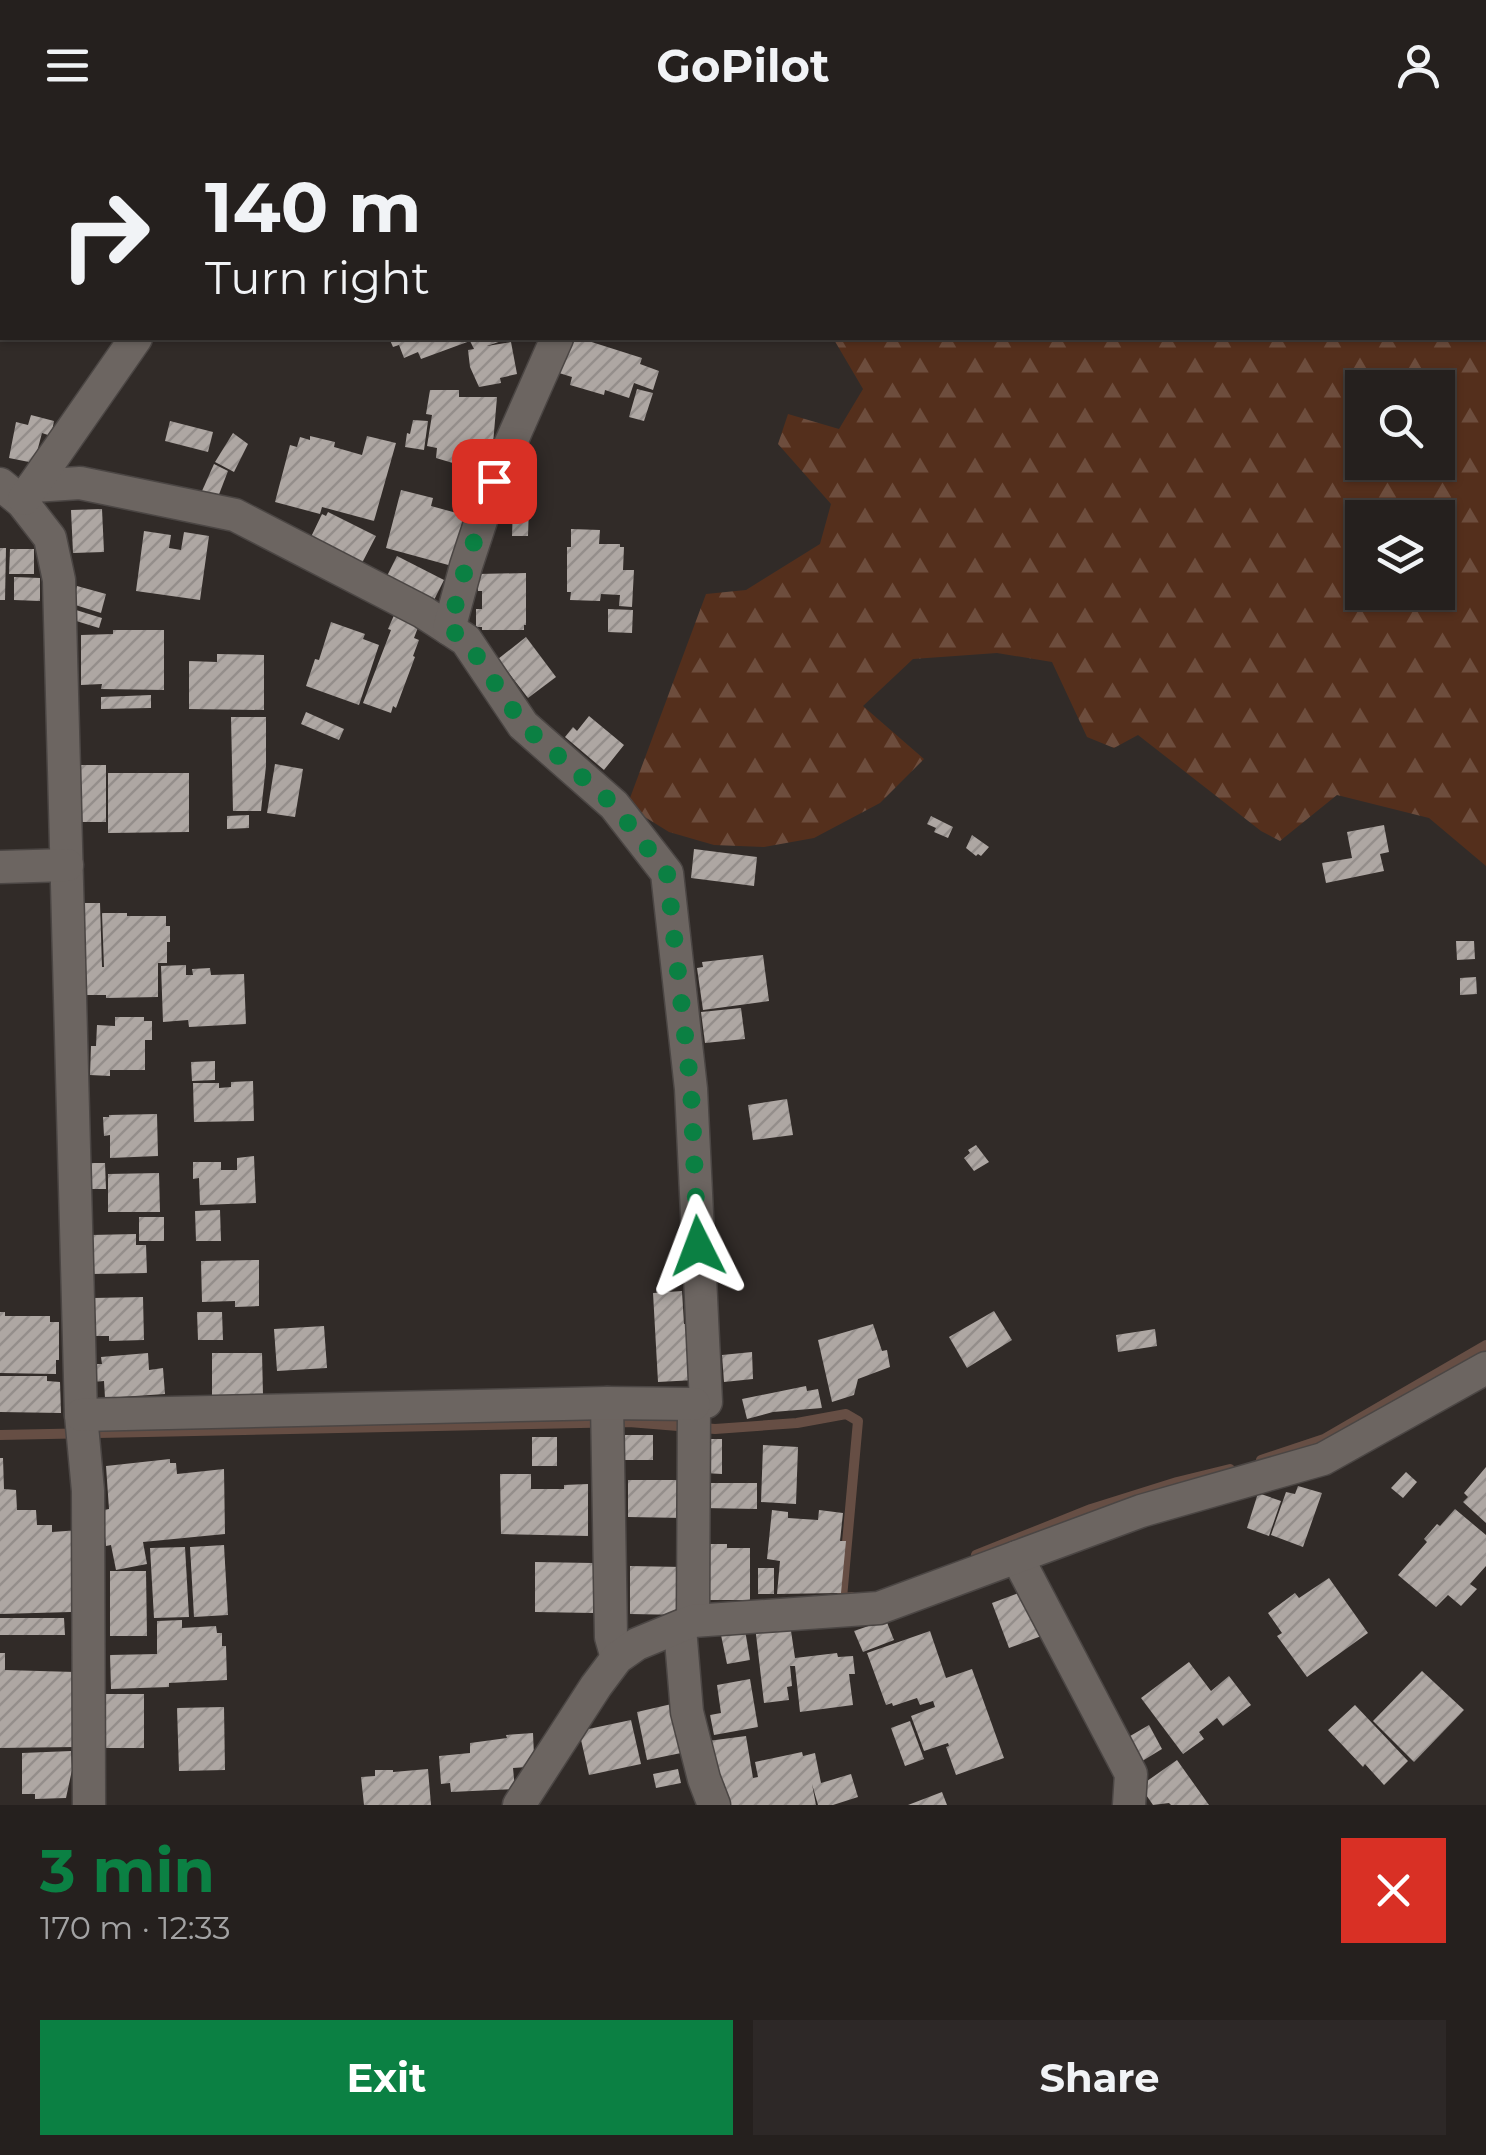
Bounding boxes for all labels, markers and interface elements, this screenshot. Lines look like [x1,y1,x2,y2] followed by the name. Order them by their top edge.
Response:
[40,38,95,93] icon: menu
[656,38,830,93] text: GoPilot
[1391,38,1446,93] icon: person
[205,164,421,250] text: 140 m
[40,170,170,300] icon: right
[205,250,430,305] text: Turn right
[1345,370,1455,610] map controls
[1345,370,1455,480] button: search
[452,439,537,524] pin
[467,454,522,509] icon: arrive
[1345,500,1455,610] button: layers
[646,1194,750,1298] position arrow
[40,1834,215,1907] text: 3 min
[1341,1838,1446,1943] button: close
[40,1908,231,1947] text: 170 m · 12:33
[40,2020,733,2135] button: Exit
[753,2020,1446,2135] button: Share

